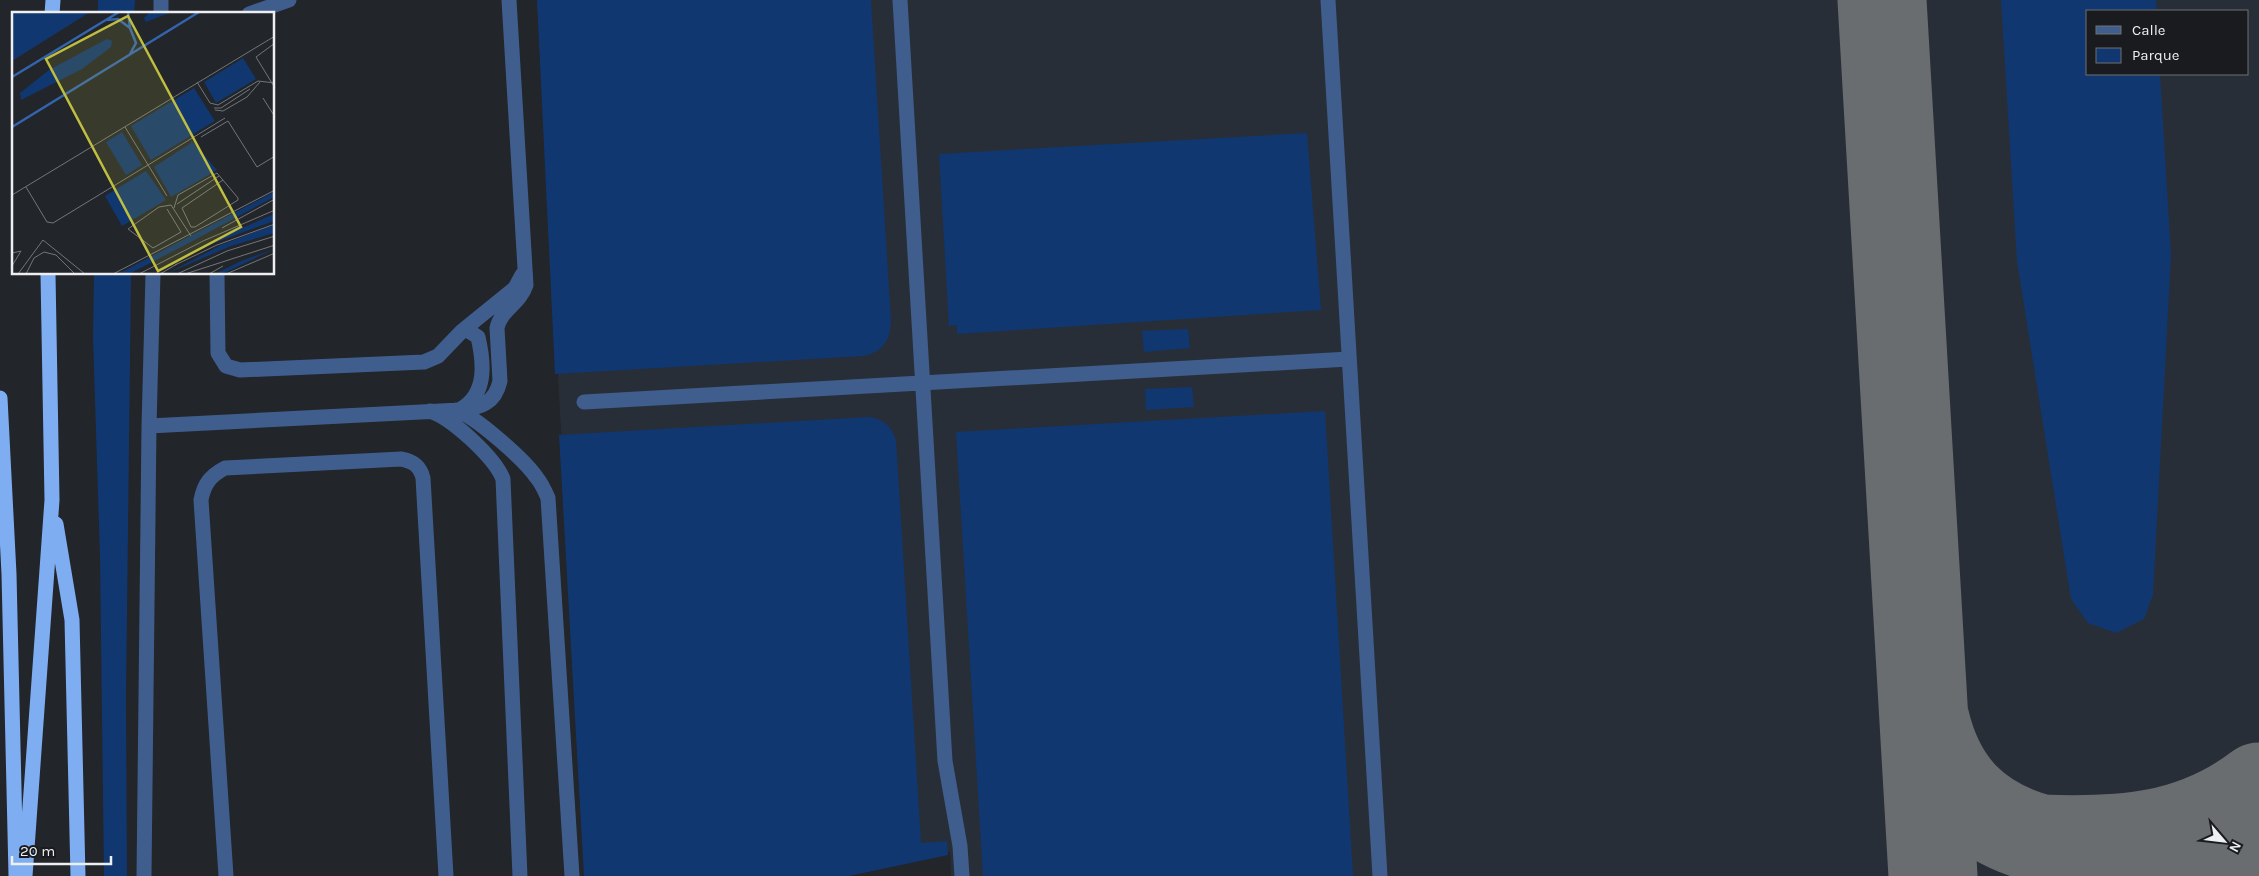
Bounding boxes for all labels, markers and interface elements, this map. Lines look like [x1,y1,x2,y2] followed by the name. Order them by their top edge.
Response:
[2086,10,2249,75] legend
[12,12,275,275] inset map
[2132,21,2166,39] text: Calle
[2132,46,2180,64] text: Parque
[2199,816,2249,866] north arrow
[12,834,111,866] scale bar
[2225,838,2245,855] text: N
[20,842,55,860] text: 20 m

